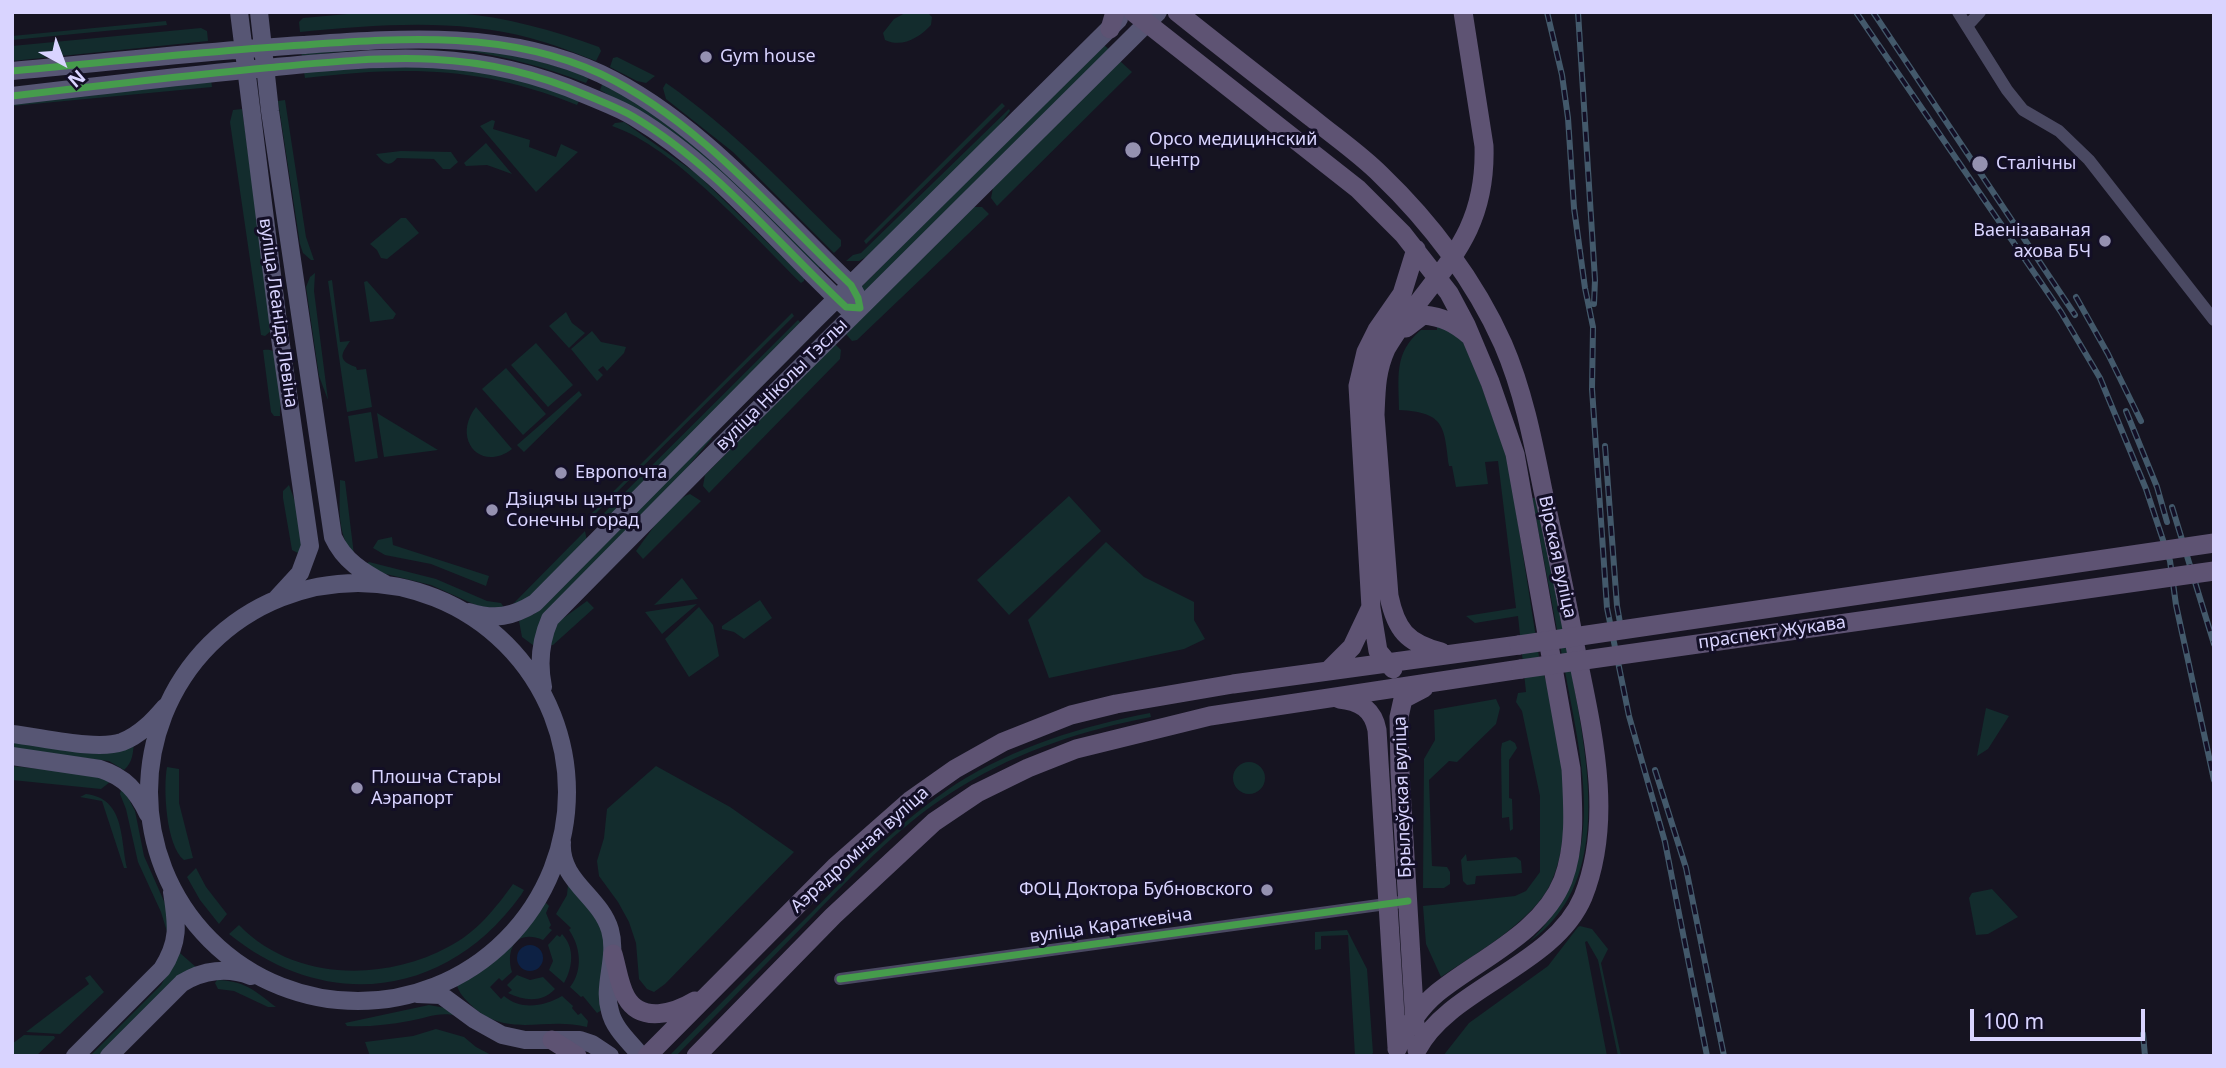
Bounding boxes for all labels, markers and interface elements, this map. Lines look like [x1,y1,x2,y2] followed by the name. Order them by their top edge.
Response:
[28,28,98,98] north arrow
[720,46,816,68] place label: Gym house
[698,49,714,65] marker: Gym house
[62,64,91,94] text: N
[1149,129,1317,172] place label: Орсо медицинский центр
[1123,140,1143,160] marker: Орсо медицинский центр
[1996,153,2076,175] place label: Сталічны
[1970,154,1990,174] marker: Сталічны
[254,217,302,409] street label: вуліца Леаніда Левіна
[1973,220,2091,262] place label: Ваенізаваная ахова БЧ
[2097,233,2113,249] marker: Ваенізаваная ахова БЧ
[712,315,852,455] street label: вуліца Ніколы Тэслы
[575,462,667,484] place label: Европочта
[553,465,569,481] marker: Европочта
[506,489,639,532] place label: Дзіцячы цэнтр Сонечны горад
[1533,494,1581,620] street label: Вірская вуліца
[484,502,500,518] marker: Дзіцячы цэнтр Сонечны горад
[1697,612,1847,654] street label: праспект Жукава
[1389,716,1417,878] street label: Брылеўская вуліца
[371,767,501,810] place label: Плошча Стары Аэрапорт
[349,780,365,796] marker: Плошча Стары Аэрапорт
[787,782,933,918] street label: Аэрадромная вуліца
[1019,879,1253,901] place label: ФОЦ Доктора Бубновского
[1259,882,1275,898] marker: ФОЦ Доктора Бубновского
[1028,904,1194,948] street label: вуліца Караткевіча
[1974,995,2149,1038] scale bar
[1983,1007,2044,1035] text: 100 m

